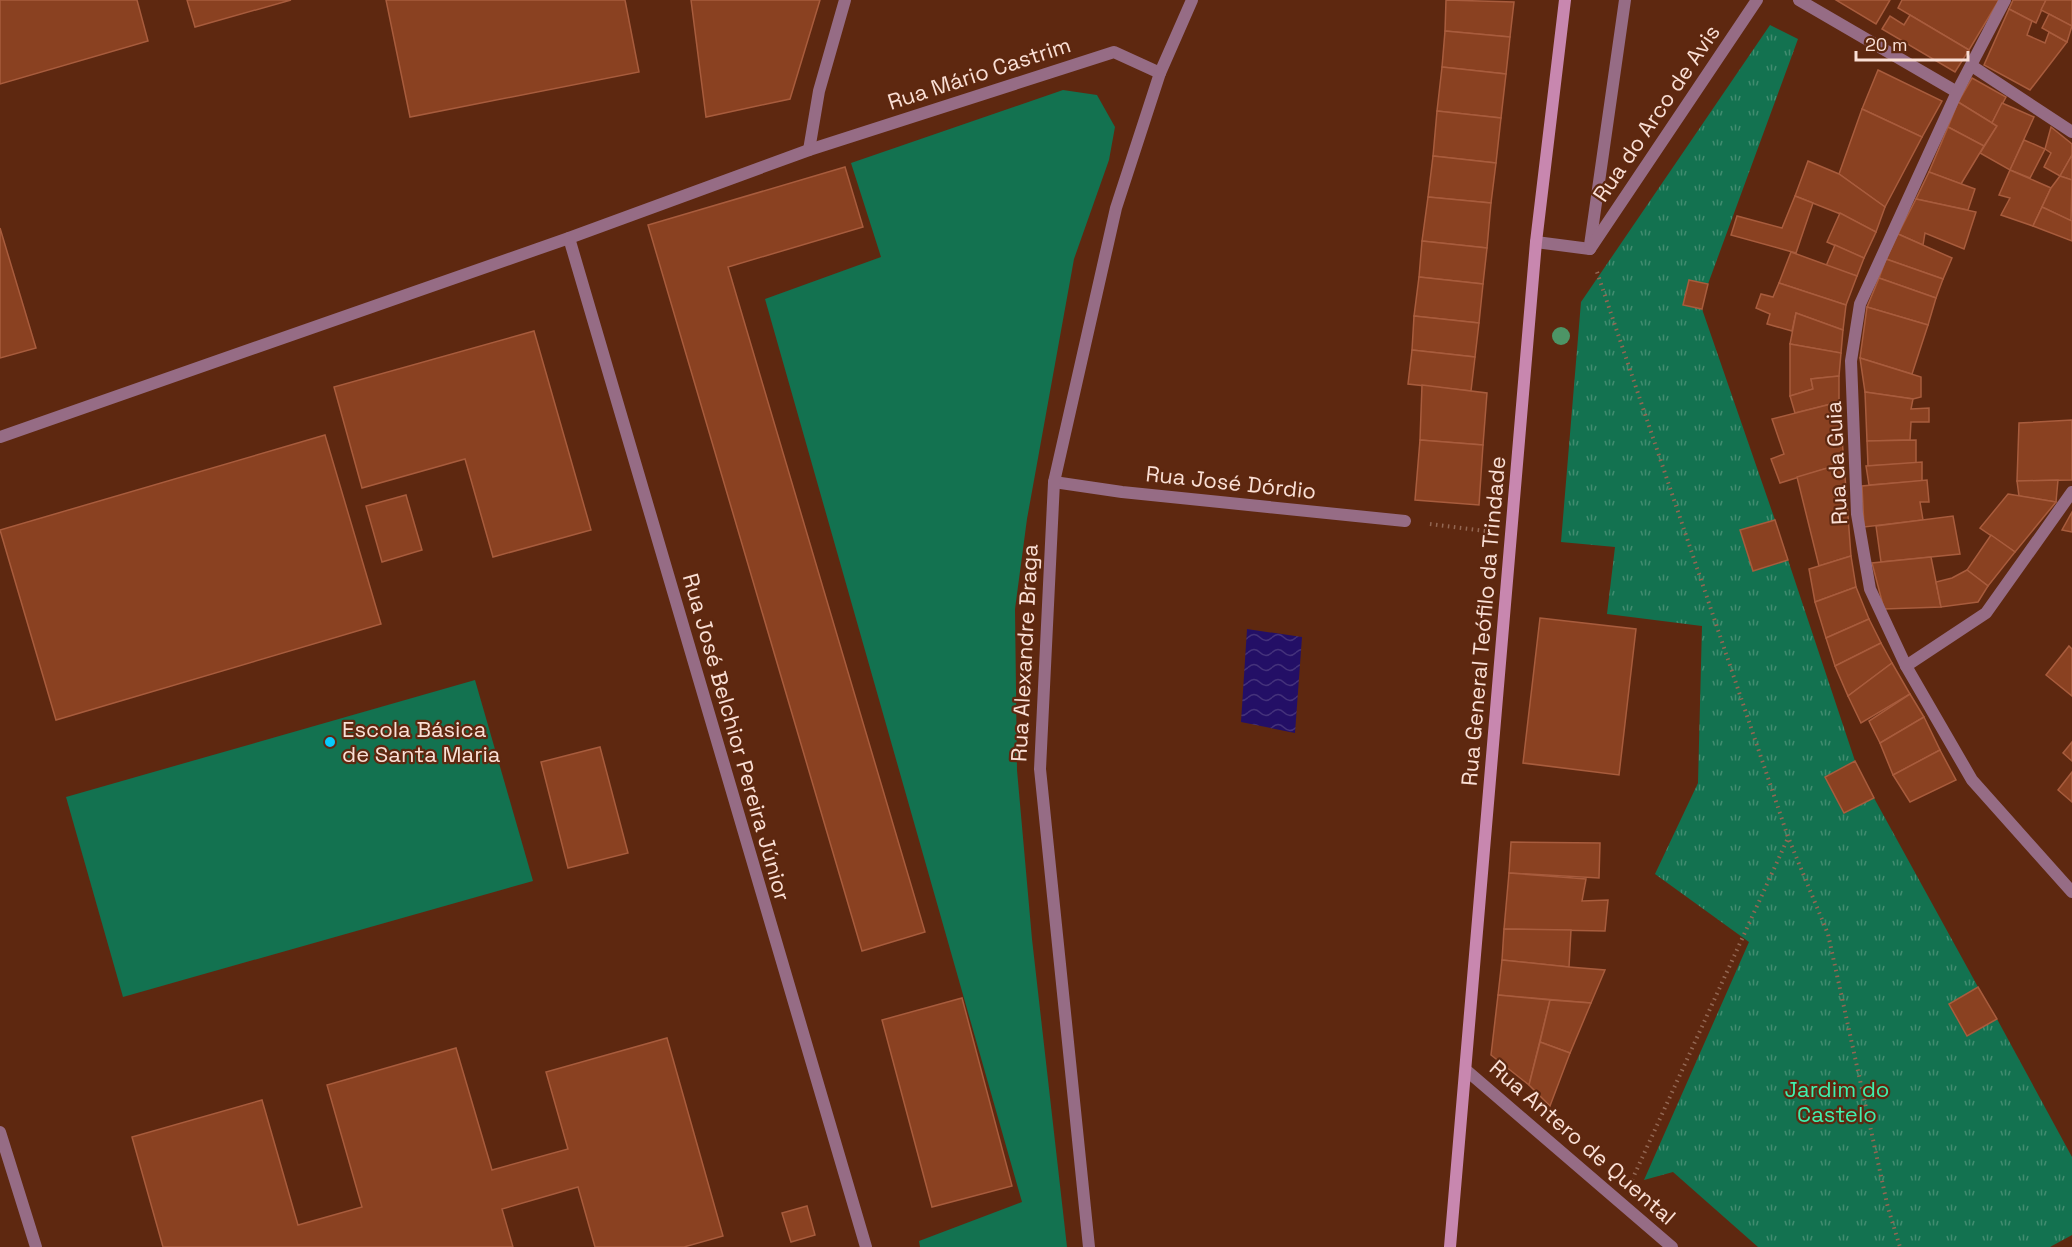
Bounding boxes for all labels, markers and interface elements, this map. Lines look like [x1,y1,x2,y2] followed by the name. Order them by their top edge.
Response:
[1586,19,1726,207] street label: Rua do Arco de Avis
[1856,24,1968,62] scale bar
[884,30,1074,116] street label: Rua Mário Castrim
[1865,33,1908,56] text: 20 m
[1819,400,1853,526] street label: Rua da Guia
[1455,455,1511,787] street label: Rua General Teófilo da Trindade
[1144,459,1318,505] street label: Rua José Dórdio
[1004,543,1044,763] street label: Rua Alexandre Braga
[677,570,797,904] street label: Rua José Belchior Pereira Júnior
[342,715,501,768] place label: Escola Básica de Santa Maria
[323,735,337,749] marker: Escola Básica de Santa Maria
[1484,1053,1682,1231] street label: Rua Antero de Quental
[1785,1075,1889,1128] park label: Jardim do Castelo

